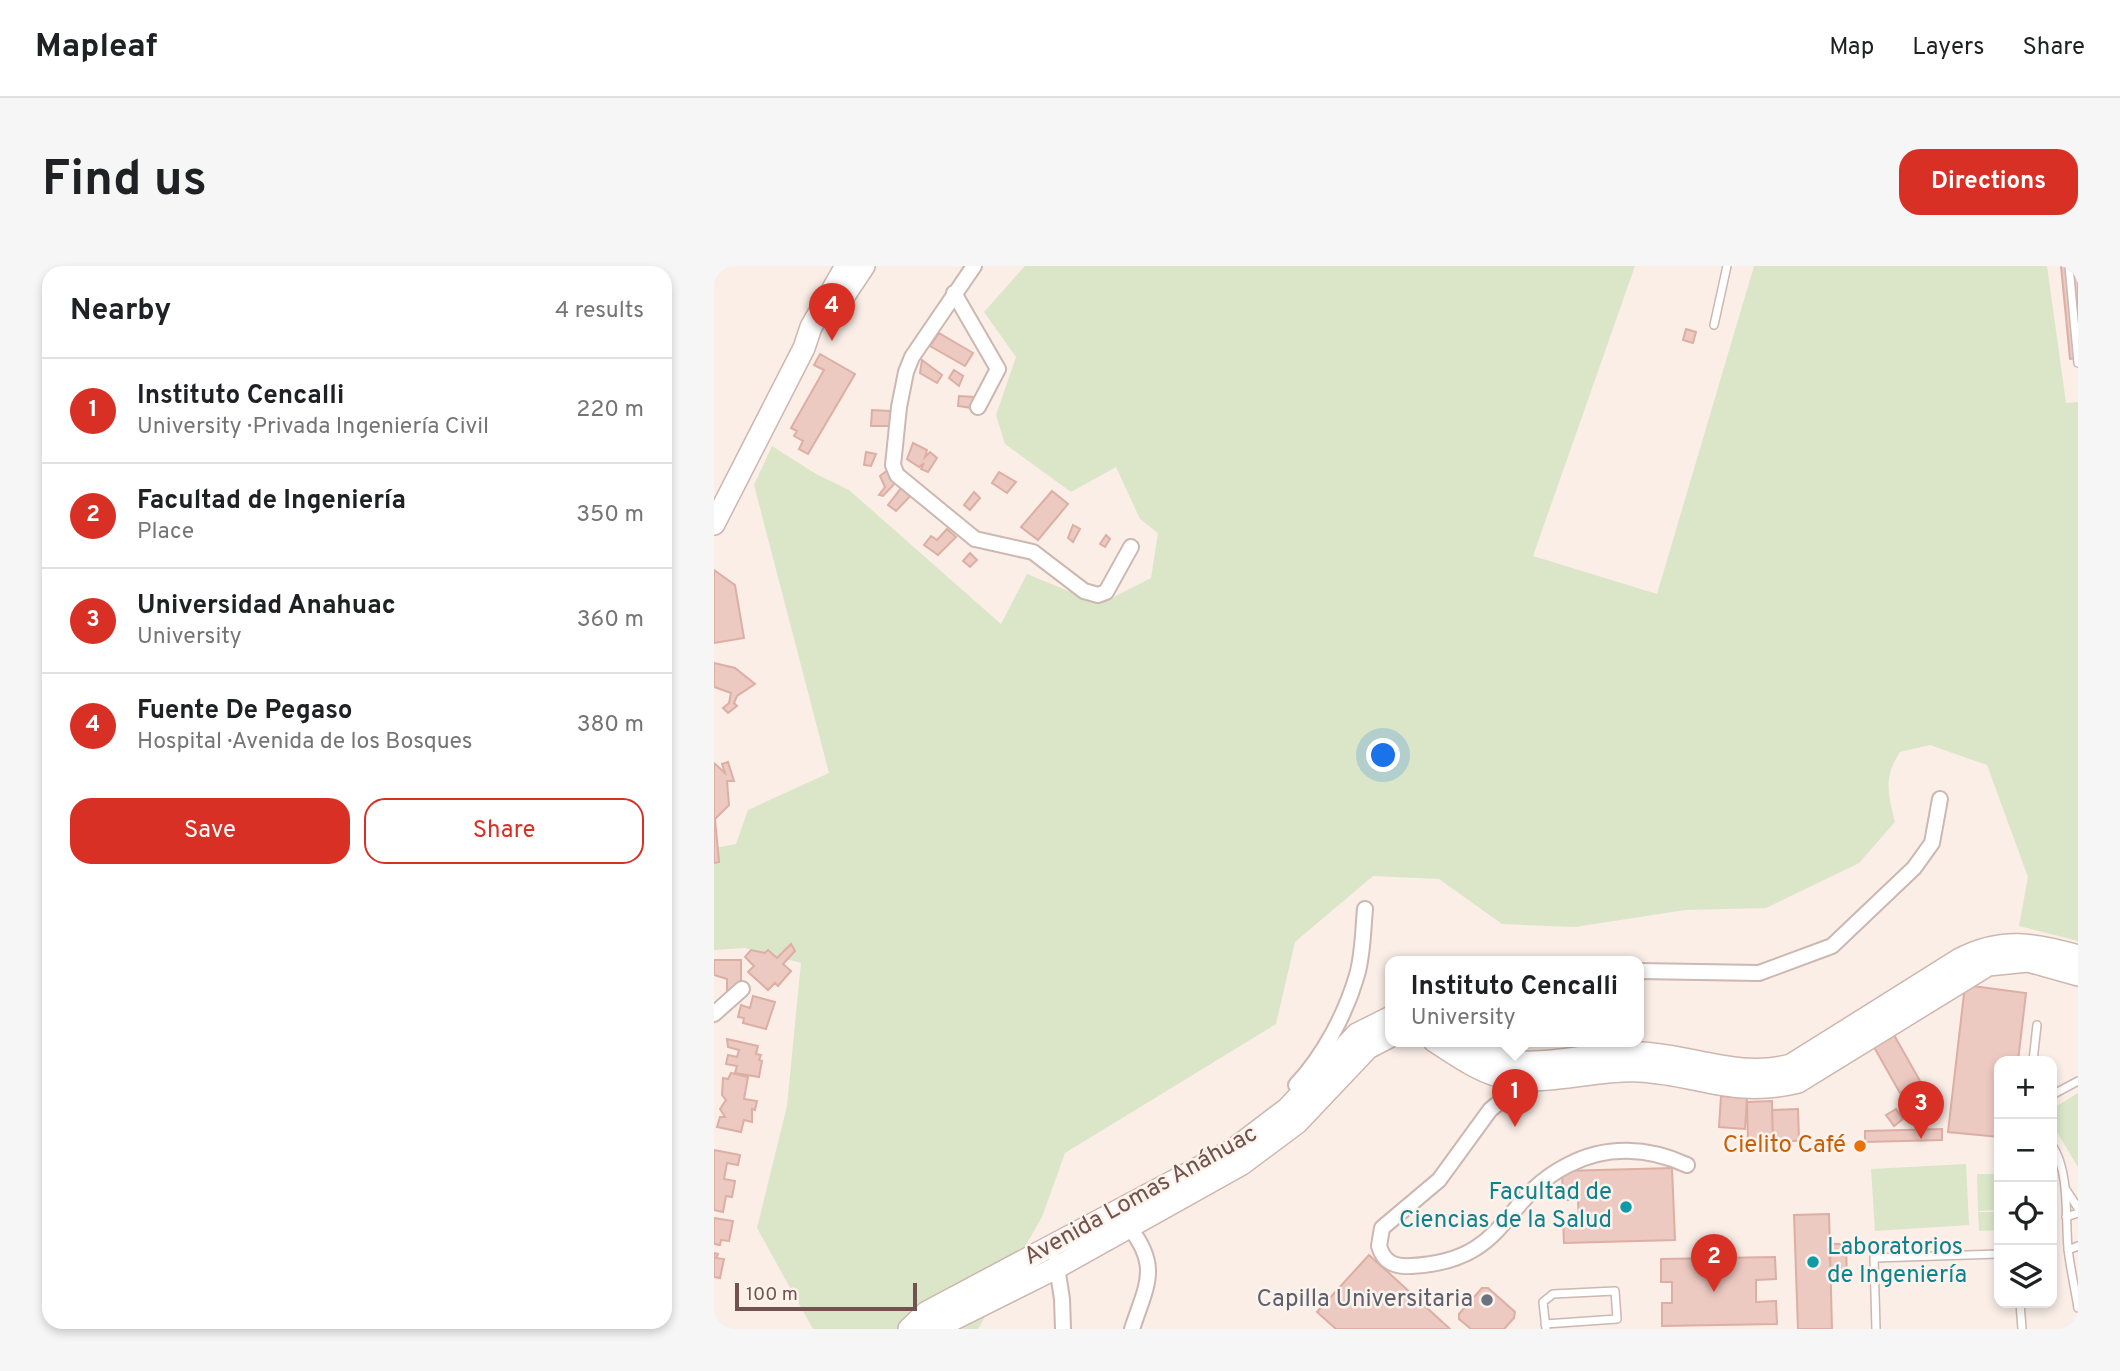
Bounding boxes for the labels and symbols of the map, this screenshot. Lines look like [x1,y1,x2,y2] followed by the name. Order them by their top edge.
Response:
[809,283,855,341] pin: 4
[1366,738,1400,772] your location
[1492,1069,1538,1127] pin: 1
[1898,1081,1944,1139] pin: 3
[1019,1119,1263,1273] street label: Avenida Lomas Anáhuac
[1723,1131,1846,1161] place label: Cielito Café
[1852,1138,1868,1154] marker: Cielito Café
[1399,1178,1612,1236] place label: Facultad de Ciencias de la Salud
[1618,1199,1634,1215] marker: Facultad de Ciencias de la Salud
[1827,1233,1967,1291] place label: Laboratorios de Ingeniería
[1691,1234,1737,1292] pin: 2
[1805,1254,1821,1270] marker: Laboratorios de Ingeniería
[735,1280,917,1312] scale bar
[1256,1285,1473,1315] place label: Capilla Universitaria
[1479,1292,1495,1308] marker: Capilla Universitaria

